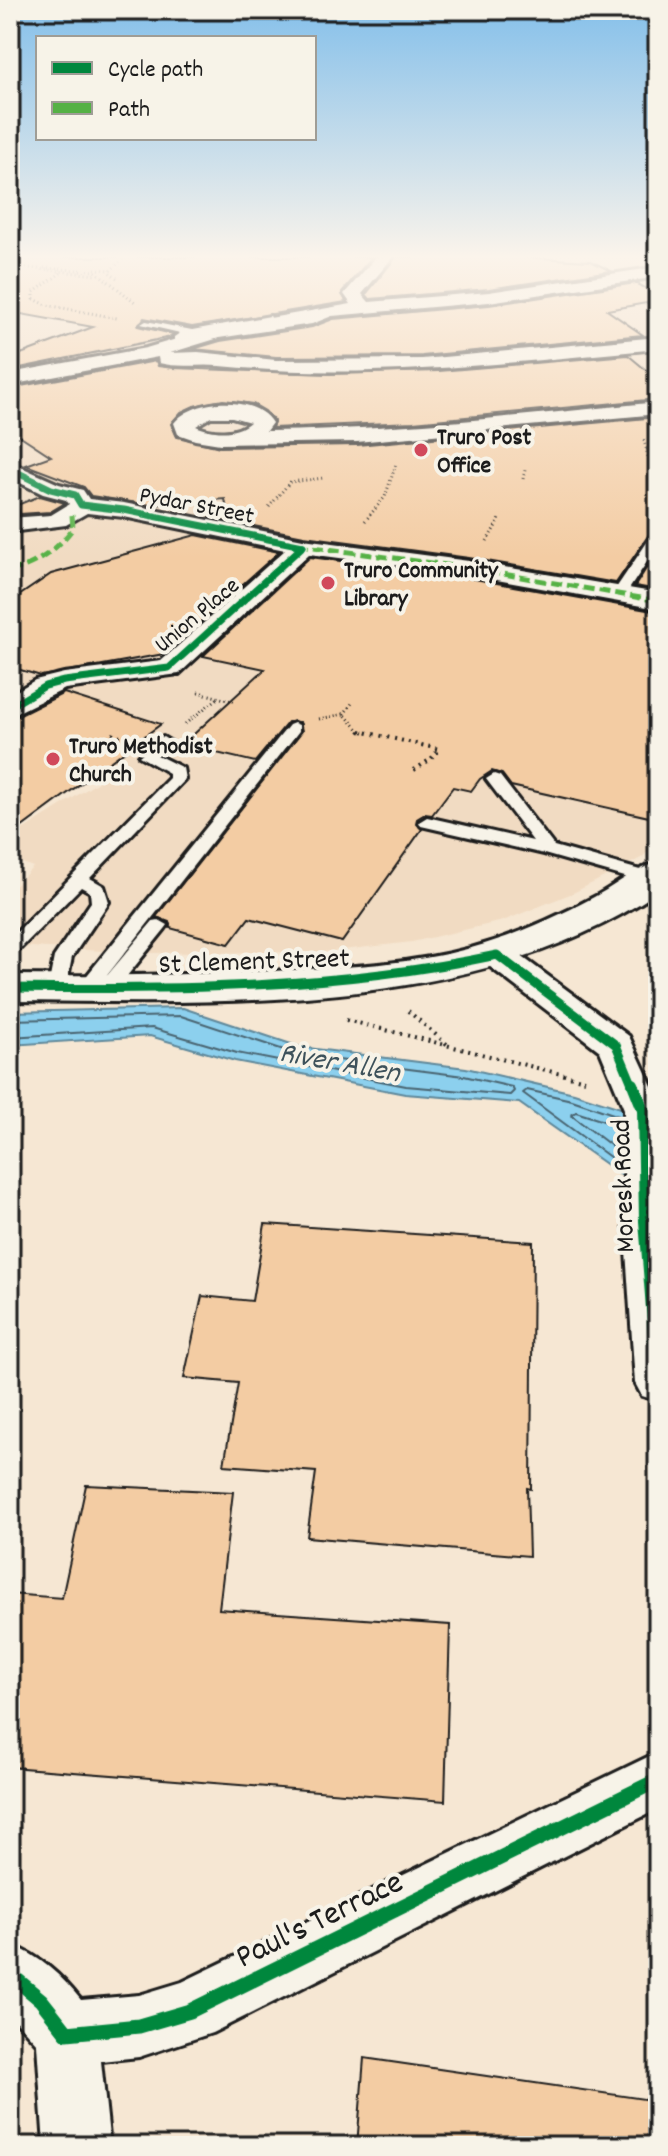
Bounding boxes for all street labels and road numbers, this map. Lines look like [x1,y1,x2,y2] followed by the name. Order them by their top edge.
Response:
[136,479,257,535] street label: Pydar Street
[148,570,248,662] street label: Union Place
[158,941,350,987] street label: St Clement Street
[604,1118,648,1253] street label: Moresk Road
[228,1860,413,1984] street label: Paul's Terrace

